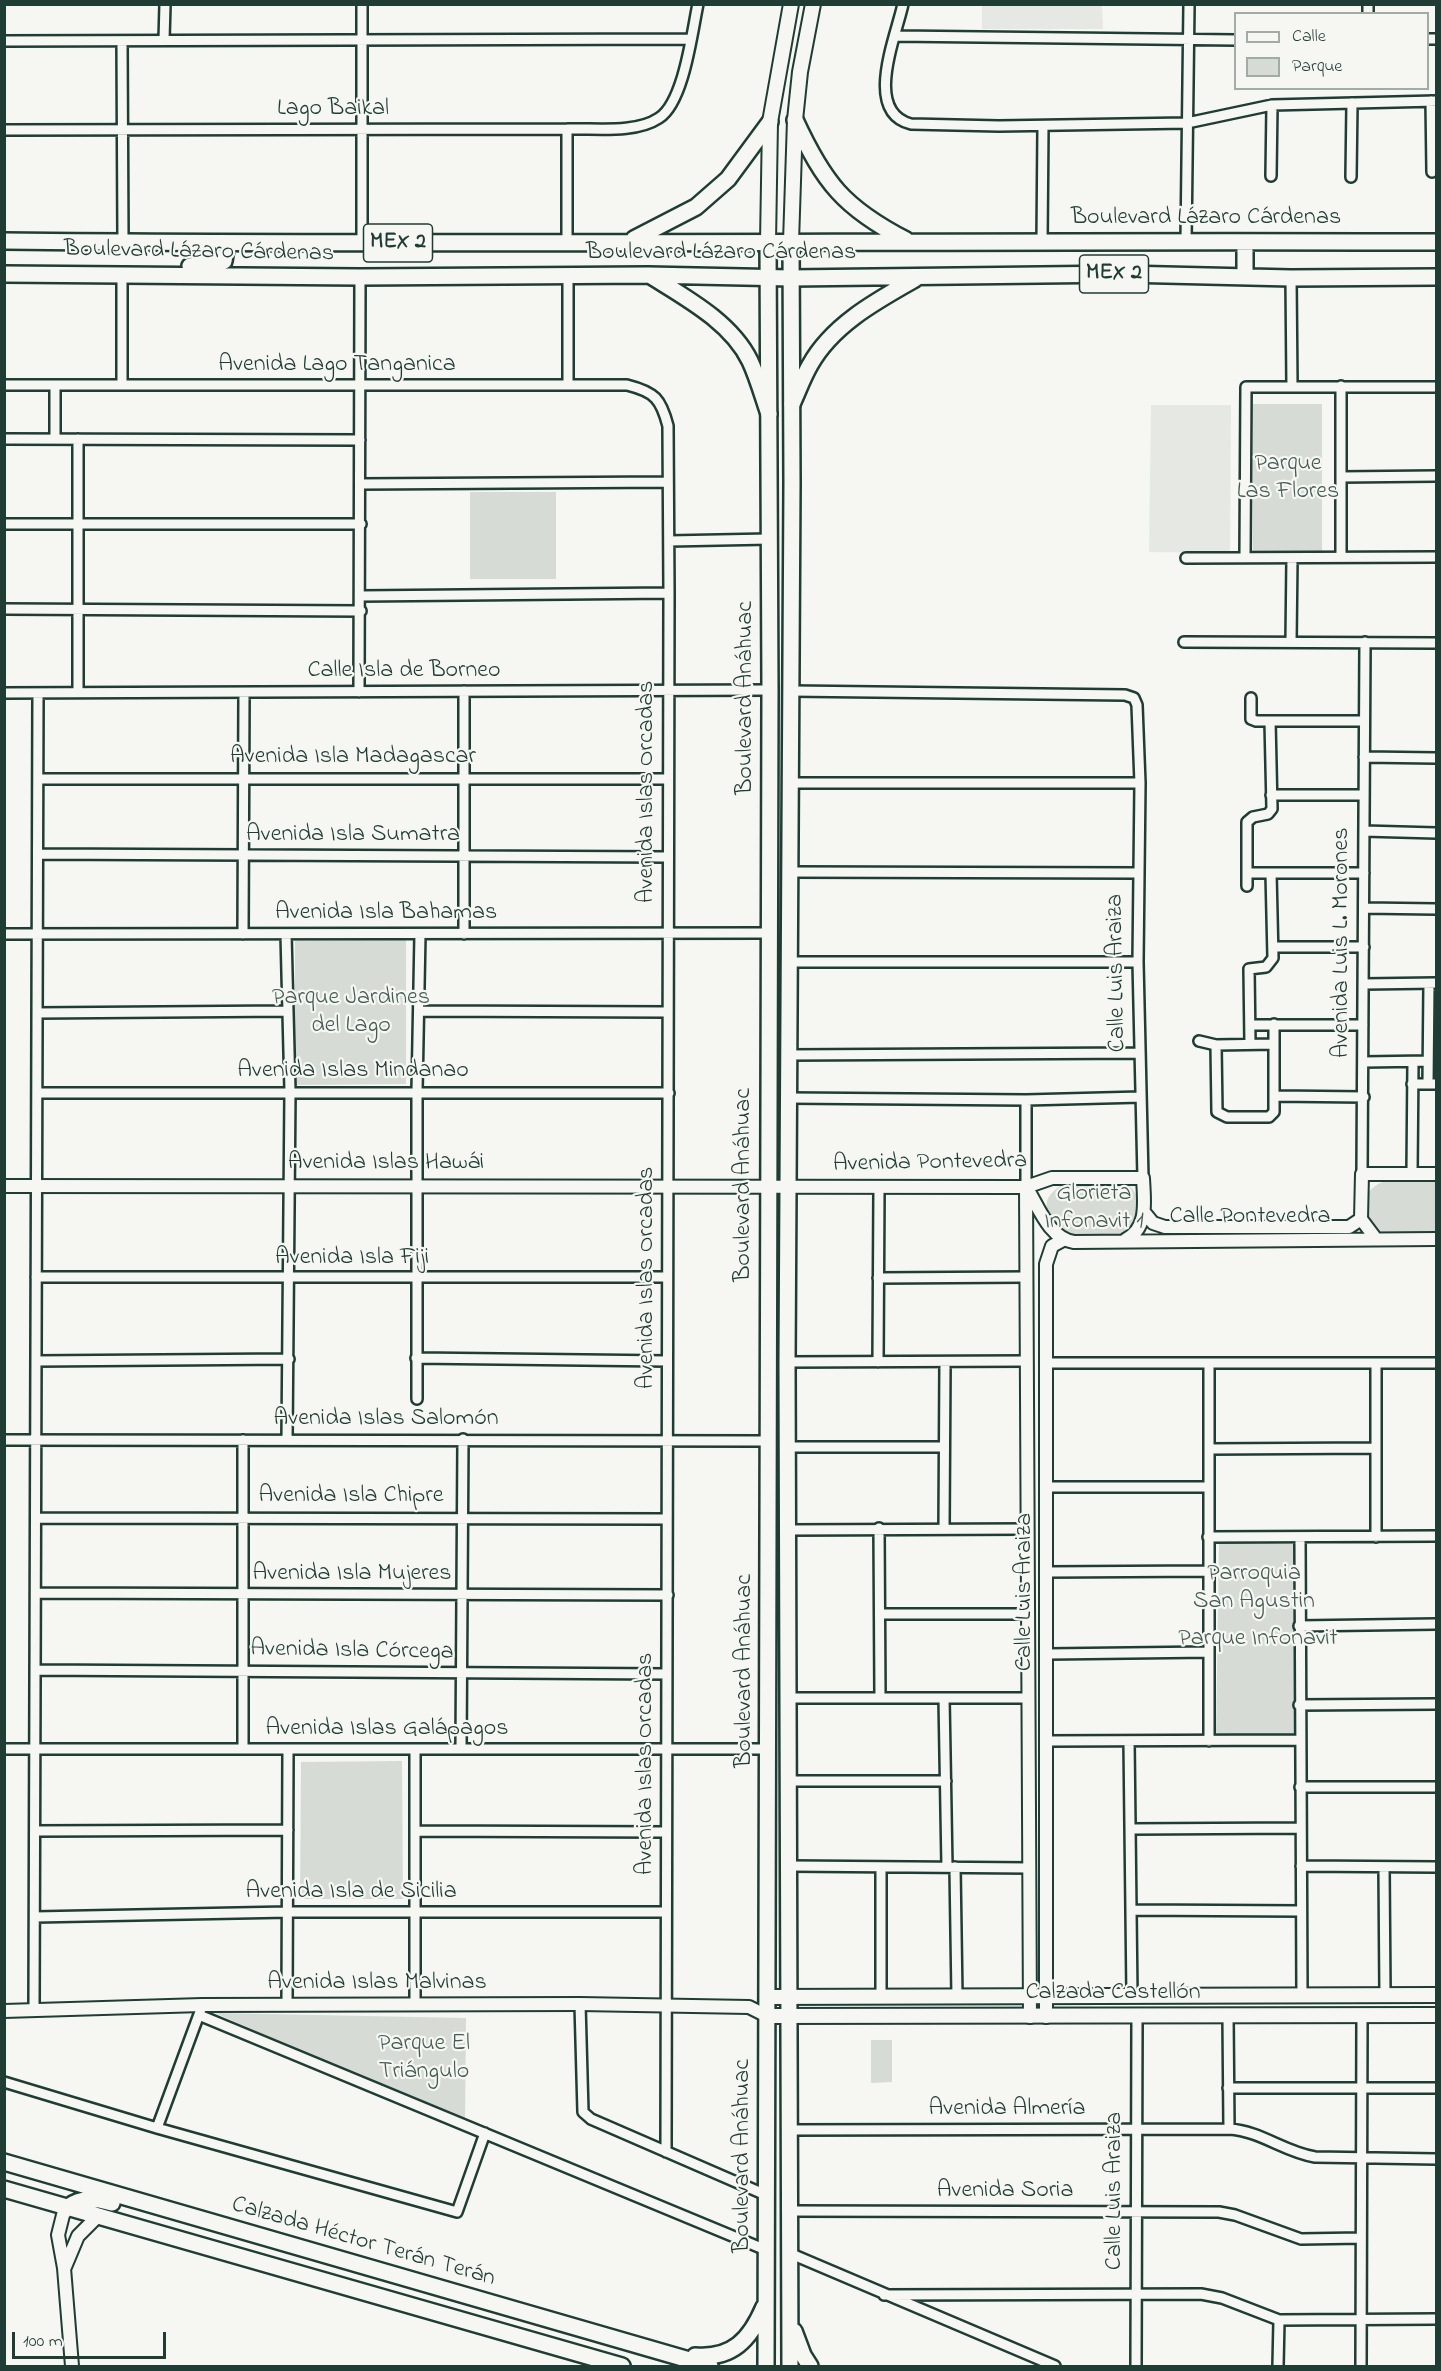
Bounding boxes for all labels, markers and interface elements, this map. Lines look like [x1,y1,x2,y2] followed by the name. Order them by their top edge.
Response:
[1234,12,1429,90] legend
[1292,24,1326,50] text: Calle
[1292,54,1342,80] text: Parque
[277,96,389,124] street label: Lago Baikal
[1071,205,1341,233] street label: Boulevard Lázaro Cárdenas
[364,224,432,262] road number: MEX 2
[64,236,334,270] street label: Boulevard Lázaro Cárdenas
[586,240,856,268] street label: Boulevard Lázaro Cárdenas
[1080,255,1148,293] road number: MEX 2
[218,352,456,380] street label: Avenida Lago Tanganica
[1237,451,1339,507] park label: Parque Las Flores
[733,601,761,795] street label: Boulevard Anáhuac
[307,658,501,686] street label: Calle Isla de Borneo
[634,681,662,903] street label: Avenida Islas Orcadas
[230,744,476,772] street label: Avenida Isla Madagascar
[246,822,460,850] street label: Avenida Isla Sumatra
[1329,828,1357,1058] street label: Avenida Luis L. Morones
[1102,893,1134,1053] street label: Calle Luis Araiza
[275,900,497,928] street label: Avenida Isla Bahamas
[272,985,430,1041] park label: Parque Jardines del Lago
[237,1058,469,1086] street label: Avenida Islas Mindanao
[731,1088,759,1282] street label: Boulevard Anáhuac
[833,1148,1027,1180] street label: Avenida Pontevedra
[288,1150,484,1178] street label: Avenida Islas Hawái
[634,1167,662,1389] street label: Avenida Islas Orcadas
[1044,1181,1144,1237] park label: Glorieta Infonavit 1
[1169,1204,1331,1232] street label: Calle Pontevedra
[275,1245,429,1273] street label: Avenida Isla Fiji
[274,1406,498,1434] street label: Avenida Islas Salomón
[258,1483,444,1511] street label: Avenida Isla Chipre
[1012,1513,1040,1671] street label: Calle Luis Araiza
[252,1561,452,1589] street label: Avenida Isla Mujeres
[1193,1561,1315,1617] park label: Parroquia San Agustin
[732,1574,760,1768] street label: Boulevard Anáhuac
[1178,1626,1338,1654] park label: Parque Infonavit
[250,1636,454,1668] street label: Avenida Isla Córcega
[633,1653,661,1875] street label: Avenida Islas Orcadas
[266,1716,508,1744] street label: Avenida Islas Galápagos
[245,1879,457,1907] street label: Avenida Isla de Sicilia
[267,1970,487,1998] street label: Avenida Islas Malvinas
[1025,1980,1201,2008] street label: Calzada Castellón
[378,2031,470,2087] park label: Parque El Triángulo
[730,2059,758,2253] street label: Boulevard Anáhuac
[928,2096,1086,2124] street label: Avenida Almería
[1102,2112,1130,2270] street label: Calle Luis Araiza
[937,2178,1073,2206] street label: Avenida Soria
[228,2192,498,2294] street label: Calzada Héctor Terán Terán
[15,2320,170,2358] scale bar
[23,2329,63,2355] text: 100 m

